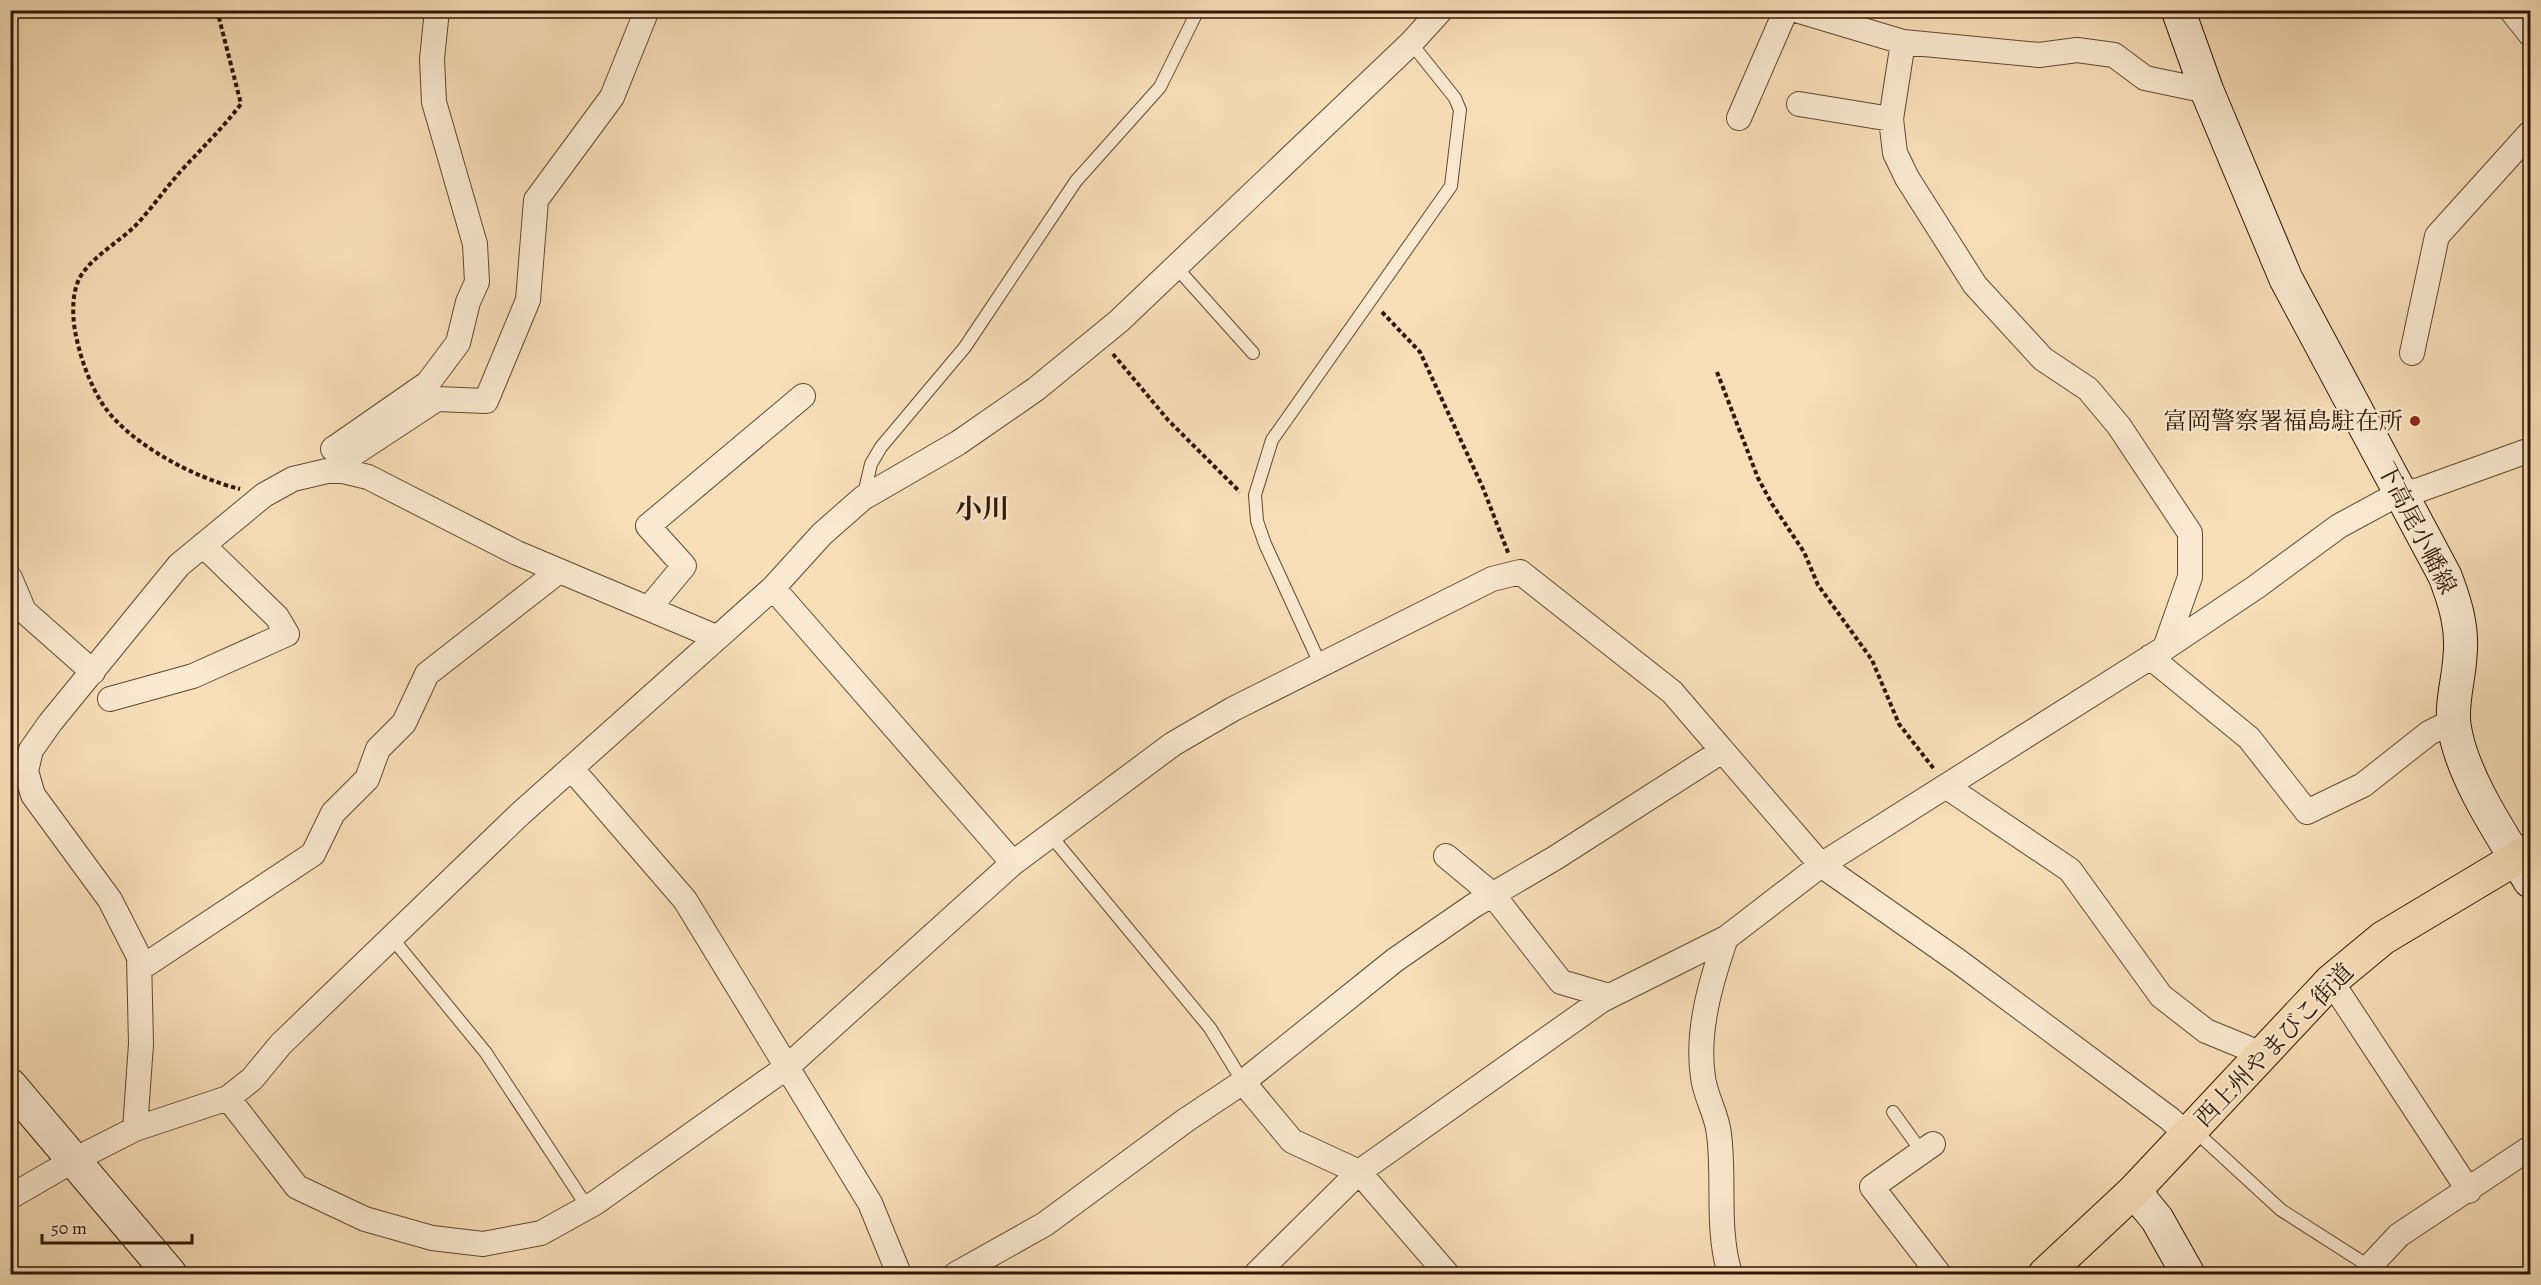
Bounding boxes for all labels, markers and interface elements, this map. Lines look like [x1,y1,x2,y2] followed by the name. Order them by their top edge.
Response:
[2163,405,2403,437] place label: 富岡警察署福島駐在所
[2408,414,2422,428] marker: 富岡警察署福島駐在所
[2370,457,2464,599] street label: 下高尾小幡線
[955,491,1009,527] district label: 小川
[2187,956,2361,1134] street label: 西上州やまびこ街道
[42,1207,192,1245] scale bar
[51,1216,87,1240] text: 50 m

